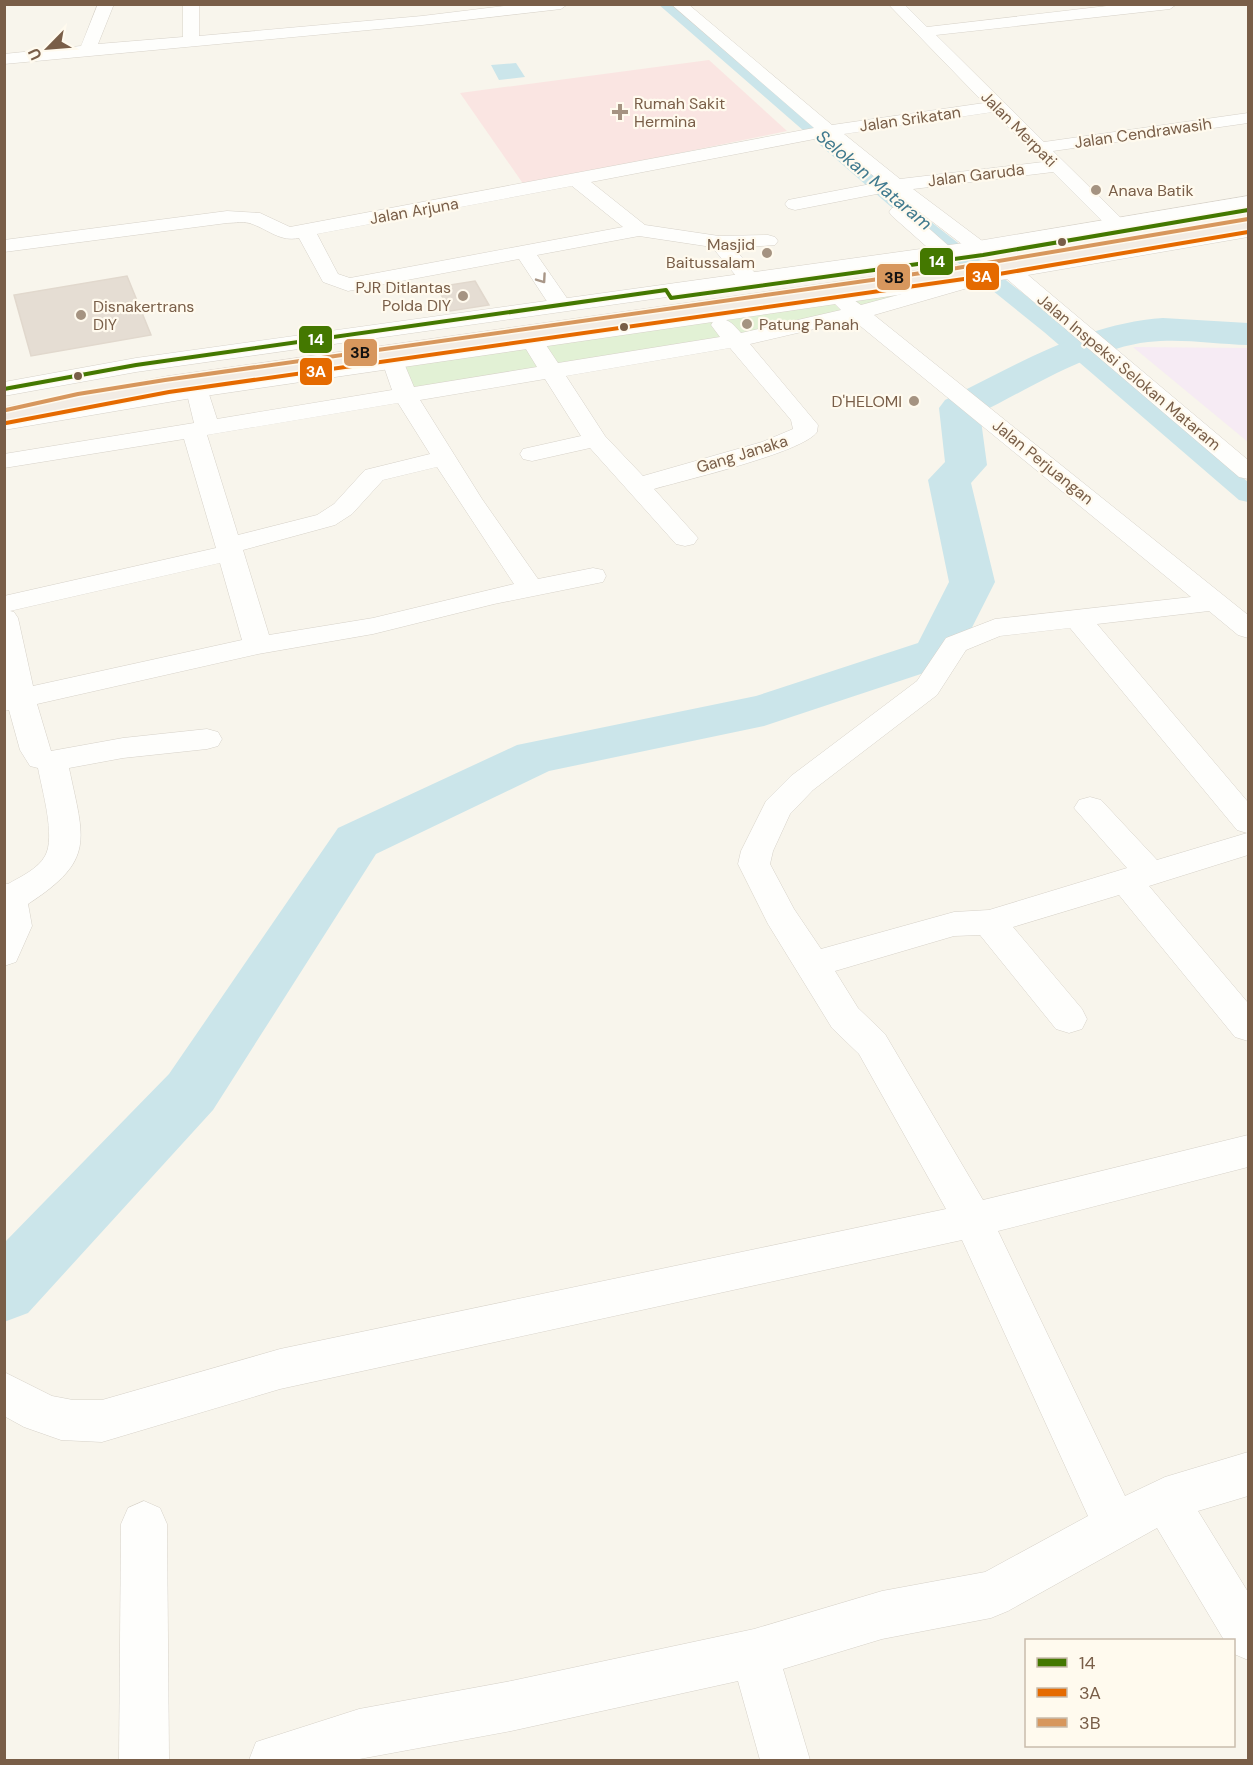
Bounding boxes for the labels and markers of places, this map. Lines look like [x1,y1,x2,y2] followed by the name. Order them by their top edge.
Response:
[634,93,725,132] place label: Rumah Sakit Hermina
[611,103,629,121] marker: Rumah Sakit Hermina
[1108,180,1194,201] place label: Anava Batik
[1089,183,1103,197] marker: Anava Batik
[666,234,755,273] place label: Masjid Baitussalam
[1056,236,1068,248] unlabelled marker
[760,246,774,260] marker: Masjid Baitussalam
[356,277,451,316] place label: PJR Ditlantas Polda DIY
[456,289,470,303] marker: PJR Ditlantas Polda DIY
[93,296,194,335] place label: Disnakertrans DIY
[74,308,88,322] marker: Disnakertrans DIY
[759,314,859,335] place label: Patung Panah
[740,317,754,331] marker: Patung Panah
[618,321,630,333] unlabelled marker
[72,370,84,382] unlabelled marker
[832,391,902,412] place label: D'HELOMI
[907,394,921,408] marker: D'HELOMI

